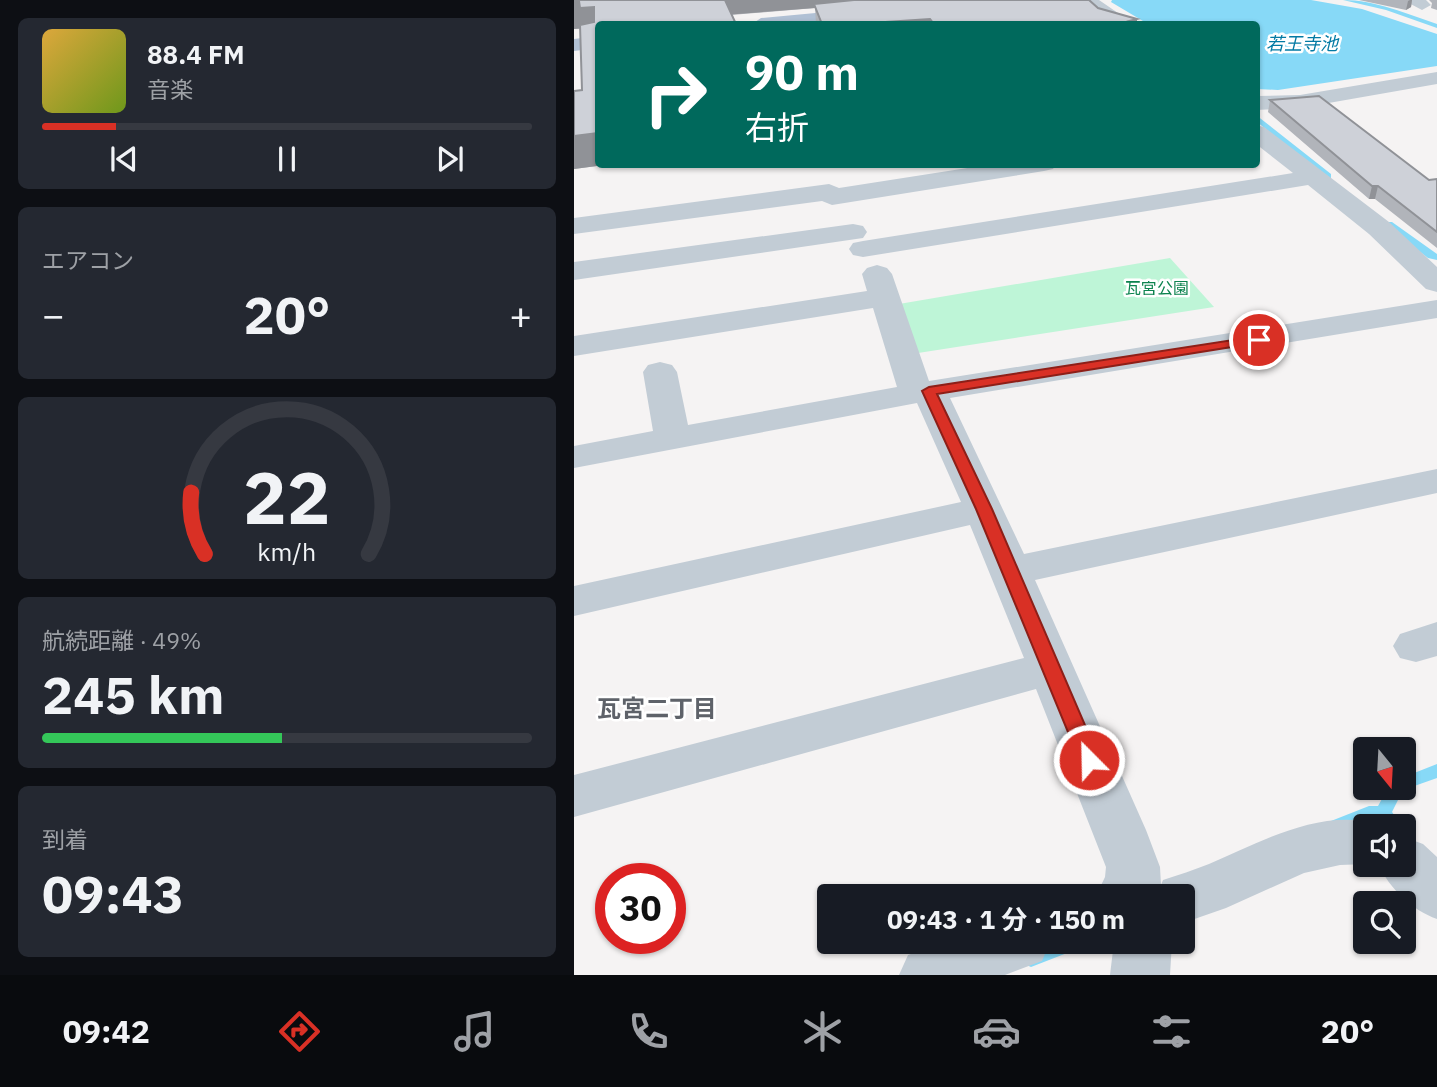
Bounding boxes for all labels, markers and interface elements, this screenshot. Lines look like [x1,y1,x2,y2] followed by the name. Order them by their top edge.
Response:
[1266,32,1340,55] water label: 若王寺池
[147,37,245,71] text: 88.4 FM
[745,40,859,103] text: 90 m
[630,49,721,140] icon: right
[147,74,193,104] text: 音楽
[745,106,809,148] text: 右折
[105,140,143,178] icon: previous
[268,140,306,178] icon: pause
[431,140,469,178] icon: next
[42,245,134,275] text: エアコン
[1125,278,1189,298] park label: 瓦宮公園
[244,281,330,348] text: 20°
[42,290,65,339] text: −
[509,290,532,339] text: +
[1229,310,1289,370] pin
[1240,321,1278,359] icon: arrive
[243,449,331,544] text: 22
[258,534,316,567] text: km/h
[42,625,201,655] text: 航続距離 · 49%
[42,661,224,728] text: 245 km
[597,692,717,724] district label: 瓦宮二丁目
[1052,723,1126,797] position arrow
[1353,737,1416,800] north arrow
[1353,737,1416,954] map controls
[1353,814,1416,877] button: sound
[42,824,88,854] text: 到着
[42,860,184,927] text: 09:43
[595,863,686,954] speed limit sign: 30
[1353,891,1416,954] button: search
[887,902,1125,936] text: 09:43 · 1 分 · 150 m
[275,1007,324,1056] icon: directions
[450,1007,499,1056] icon: music
[624,1007,673,1056] icon: phone
[798,1007,847,1056] icon: climate
[972,1007,1021,1056] icon: car
[1147,1007,1196,1056] icon: filters
[63,1010,150,1052] text: 09:42
[1321,1010,1374,1052] text: 20°

